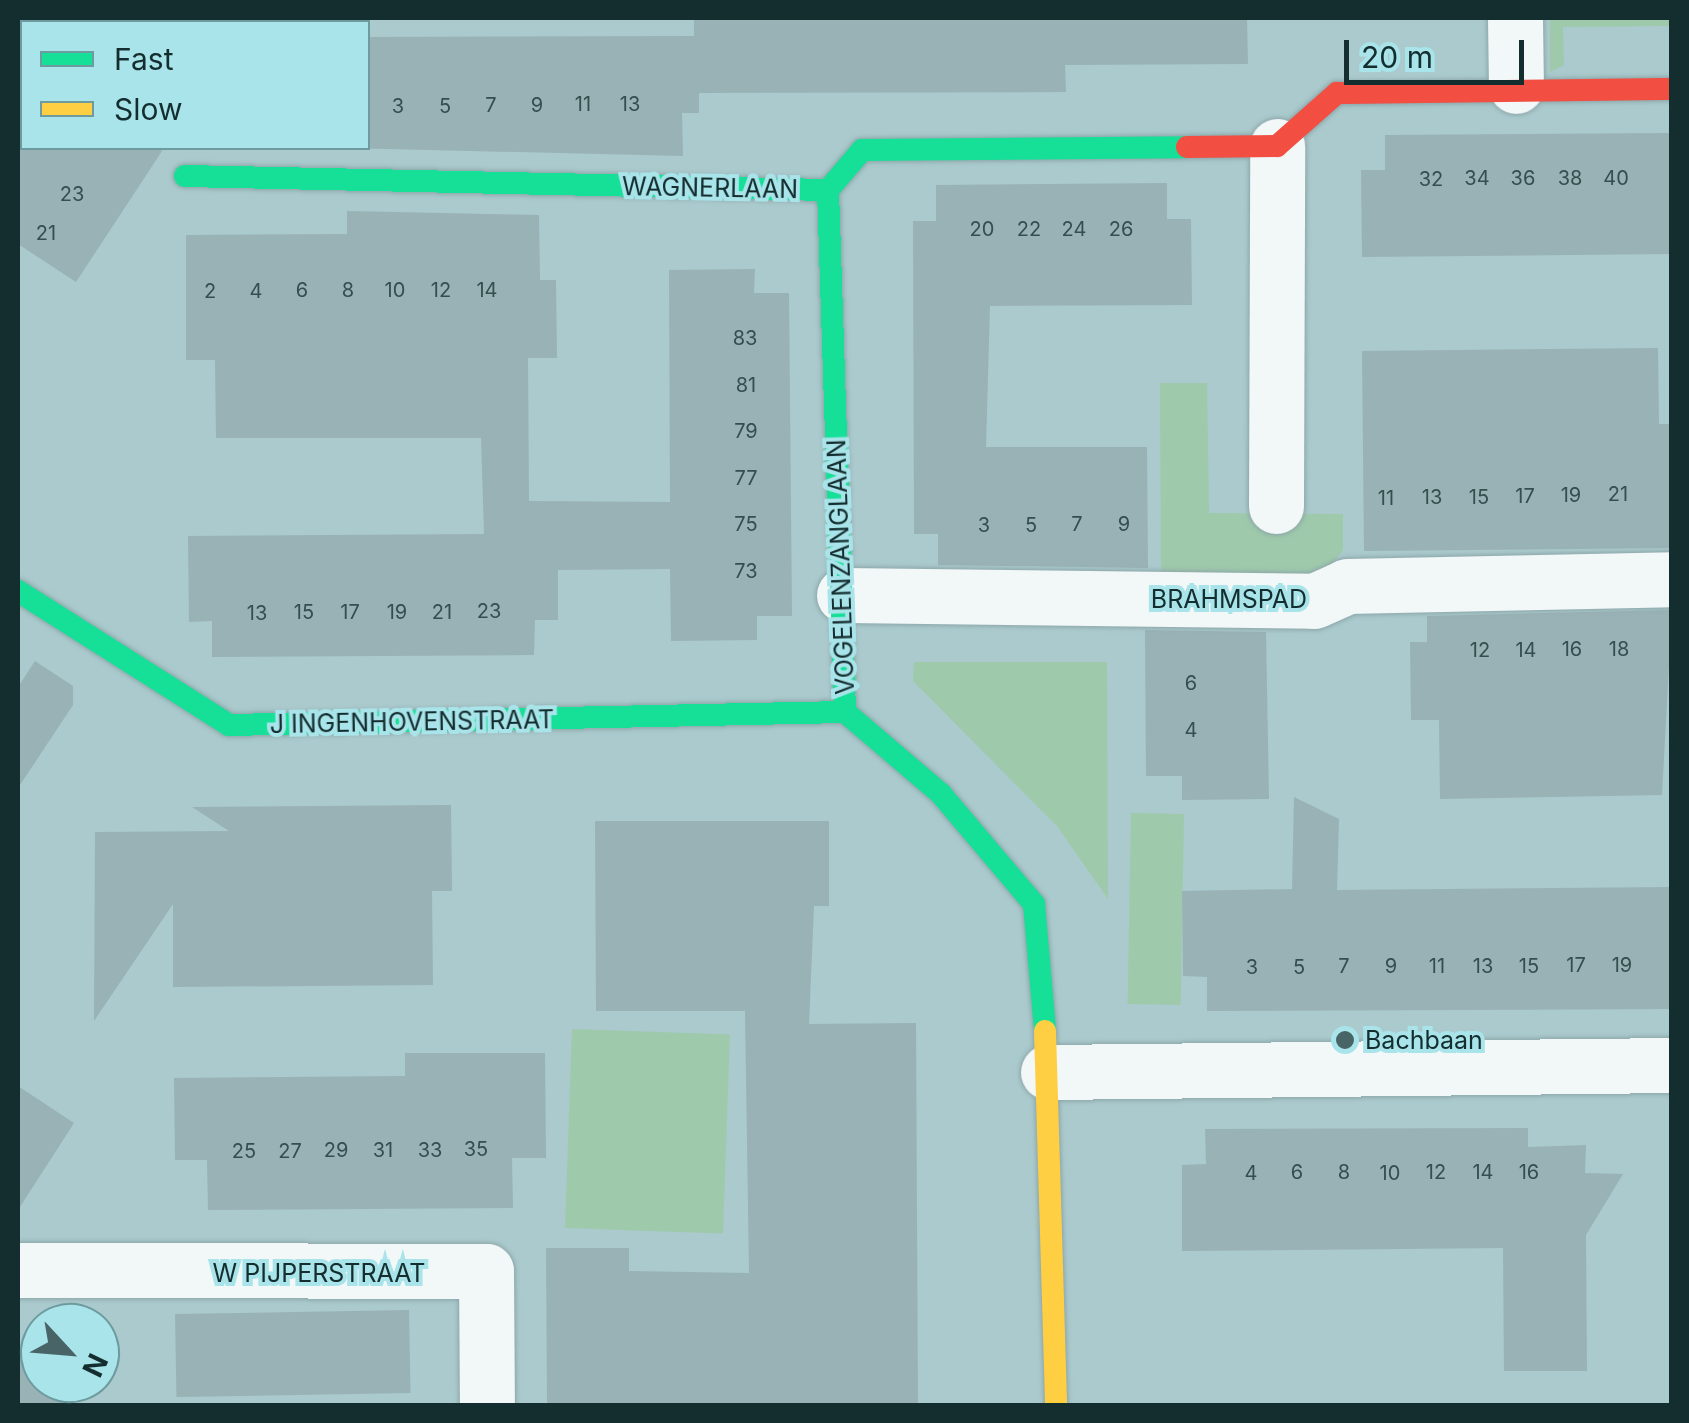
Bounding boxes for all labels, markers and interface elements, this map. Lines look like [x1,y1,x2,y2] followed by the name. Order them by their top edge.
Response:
[20,20,370,150] legend
[1349,20,1529,82] scale bar
[1361,39,1433,75] text: 20 m
[114,41,173,77] text: Fast
[114,91,183,127] text: Slow
[575,92,591,116] house number: 11
[620,92,640,116] house number: 13
[485,93,497,117] house number: 7
[531,93,543,117] house number: 9
[392,94,404,118] house number: 3
[439,94,451,118] house number: 5
[1464,166,1490,190] house number: 34
[1511,166,1535,190] house number: 36
[1558,166,1582,190] house number: 38
[1603,166,1629,190] house number: 40
[1419,167,1443,191] house number: 32
[622,171,798,205] street label: WAGNERLAAN
[60,182,84,206] house number: 23
[970,217,994,241] house number: 20
[1017,217,1041,241] house number: 22
[1062,217,1086,241] house number: 24
[1109,217,1133,241] house number: 26
[36,221,56,245] house number: 21
[296,278,308,302] house number: 6
[342,278,354,302] house number: 8
[385,278,405,302] house number: 10
[431,278,451,302] house number: 12
[476,278,498,302] house number: 14
[204,279,216,303] house number: 2
[250,279,262,303] house number: 4
[733,326,757,350] house number: 83
[736,373,756,397] house number: 81
[734,419,758,443] house number: 79
[822,439,860,695] street label: VOGELENZANGLAAN
[734,466,758,490] house number: 77
[1608,482,1628,506] house number: 21
[1561,483,1581,507] house number: 19
[1515,484,1535,508] house number: 17
[1422,485,1442,509] house number: 13
[1469,485,1489,509] house number: 15
[1378,486,1394,510] house number: 11
[734,512,758,536] house number: 75
[1071,512,1083,536] house number: 7
[1118,512,1130,536] house number: 9
[978,513,990,537] house number: 3
[1025,513,1037,537] house number: 5
[734,559,758,583] house number: 73
[1151,584,1307,614] street label: BRAHMSPAD
[477,599,501,623] house number: 23
[294,600,314,624] house number: 15
[340,600,360,624] house number: 17
[387,600,407,624] house number: 19
[432,600,452,624] house number: 21
[247,601,267,625] house number: 13
[1562,637,1582,661] house number: 16
[1609,637,1629,661] house number: 18
[1470,638,1490,662] house number: 12
[1515,638,1537,662] house number: 14
[1185,671,1197,695] house number: 6
[270,705,554,739] street label: J INGENHOVENSTRAAT
[1185,718,1197,742] house number: 4
[1566,953,1586,977] house number: 17
[1612,953,1632,977] house number: 19
[1338,954,1350,978] house number: 7
[1385,954,1397,978] house number: 9
[1429,954,1445,978] house number: 11
[1473,954,1493,978] house number: 13
[1519,954,1539,978] house number: 15
[1246,955,1258,979] house number: 3
[1293,955,1305,979] house number: 5
[1365,1025,1483,1055] place label: Bachbaan
[1334,1029,1356,1051] marker: Bachbaan
[464,1137,488,1161] house number: 35
[324,1138,348,1162] house number: 29
[373,1138,393,1162] house number: 31
[418,1138,442,1162] house number: 33
[232,1139,256,1163] house number: 25
[278,1139,302,1163] house number: 27
[1291,1160,1303,1184] house number: 6
[1338,1160,1350,1184] house number: 8
[1426,1160,1446,1184] house number: 12
[1472,1160,1494,1184] house number: 14
[1519,1160,1539,1184] house number: 16
[1245,1161,1257,1185] house number: 4
[1380,1161,1400,1185] house number: 10
[213,1258,425,1288] street label: W PIJPERSTRAAT
[20,1303,120,1403] north arrow
[75,1348,115,1382] text: N

